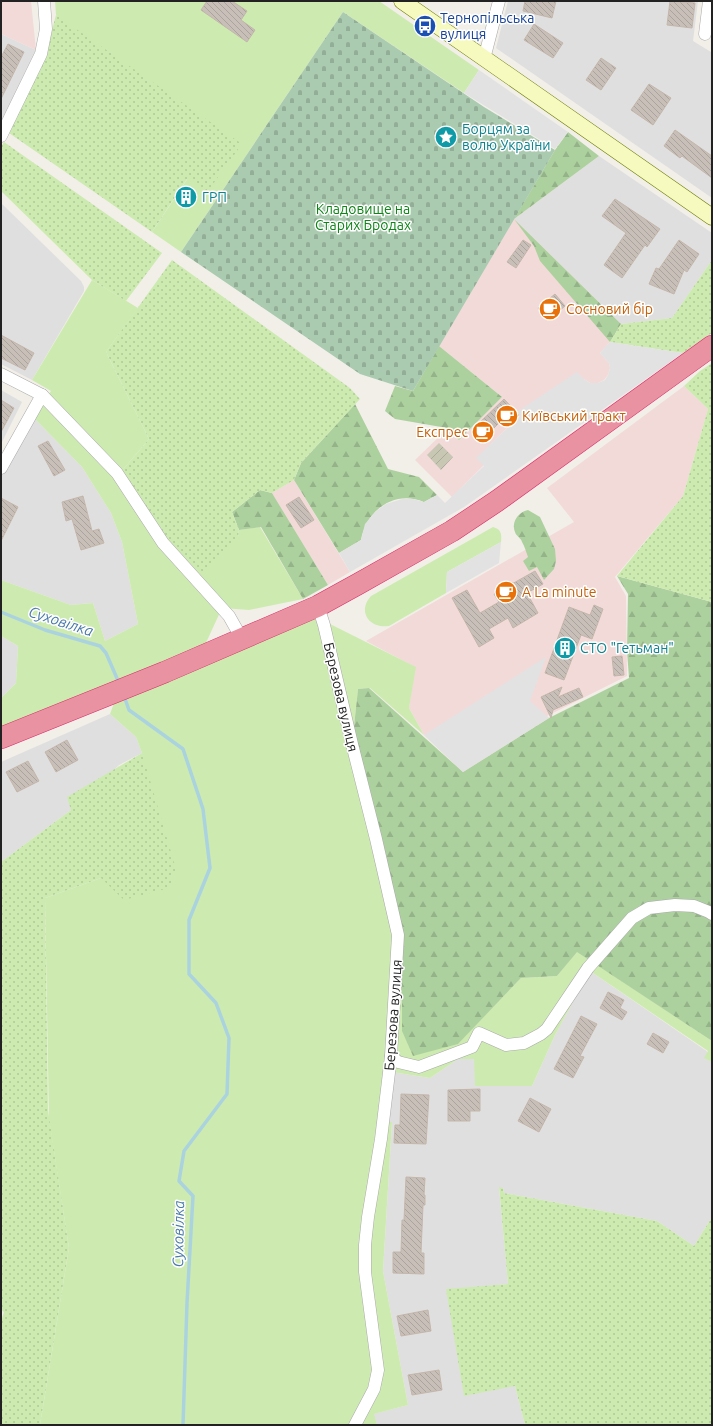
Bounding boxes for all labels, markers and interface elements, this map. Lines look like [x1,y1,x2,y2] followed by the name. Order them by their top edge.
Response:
[440,10,535,42] place label: Тернопільська вулиця
[412,13,438,39] bus stop icon: Тернопільська вулиця
[462,121,551,153] place label: Борцям за волю України
[433,124,459,150] place icon: Борцям за волю України
[173,184,199,210] building icon: ГРП
[202,189,227,205] place label: ГРП
[315,201,411,233] park label: Кладовище на Старих Бродах
[537,296,563,322] cafe icon: Сосновий бір
[566,301,653,317] place label: Сосновий бір
[494,403,520,429] cafe icon: Київський тракт
[522,408,626,424] place label: Київський тракт
[470,419,496,445] cafe icon: Експрес
[416,424,468,440] place label: Експрес
[493,579,519,605] cafe icon: A La minute
[522,584,597,600] place label: A La minute
[27,603,95,639] water label: Суховілка
[552,635,578,661] building icon: СТО "Гетьман"
[580,640,674,656] place label: СТО "Гетьман"
[321,641,361,753] street label: Березова вулиця
[381,959,405,1071] street label: Березова вулиця
[169,1200,187,1268] water label: Суховілка

